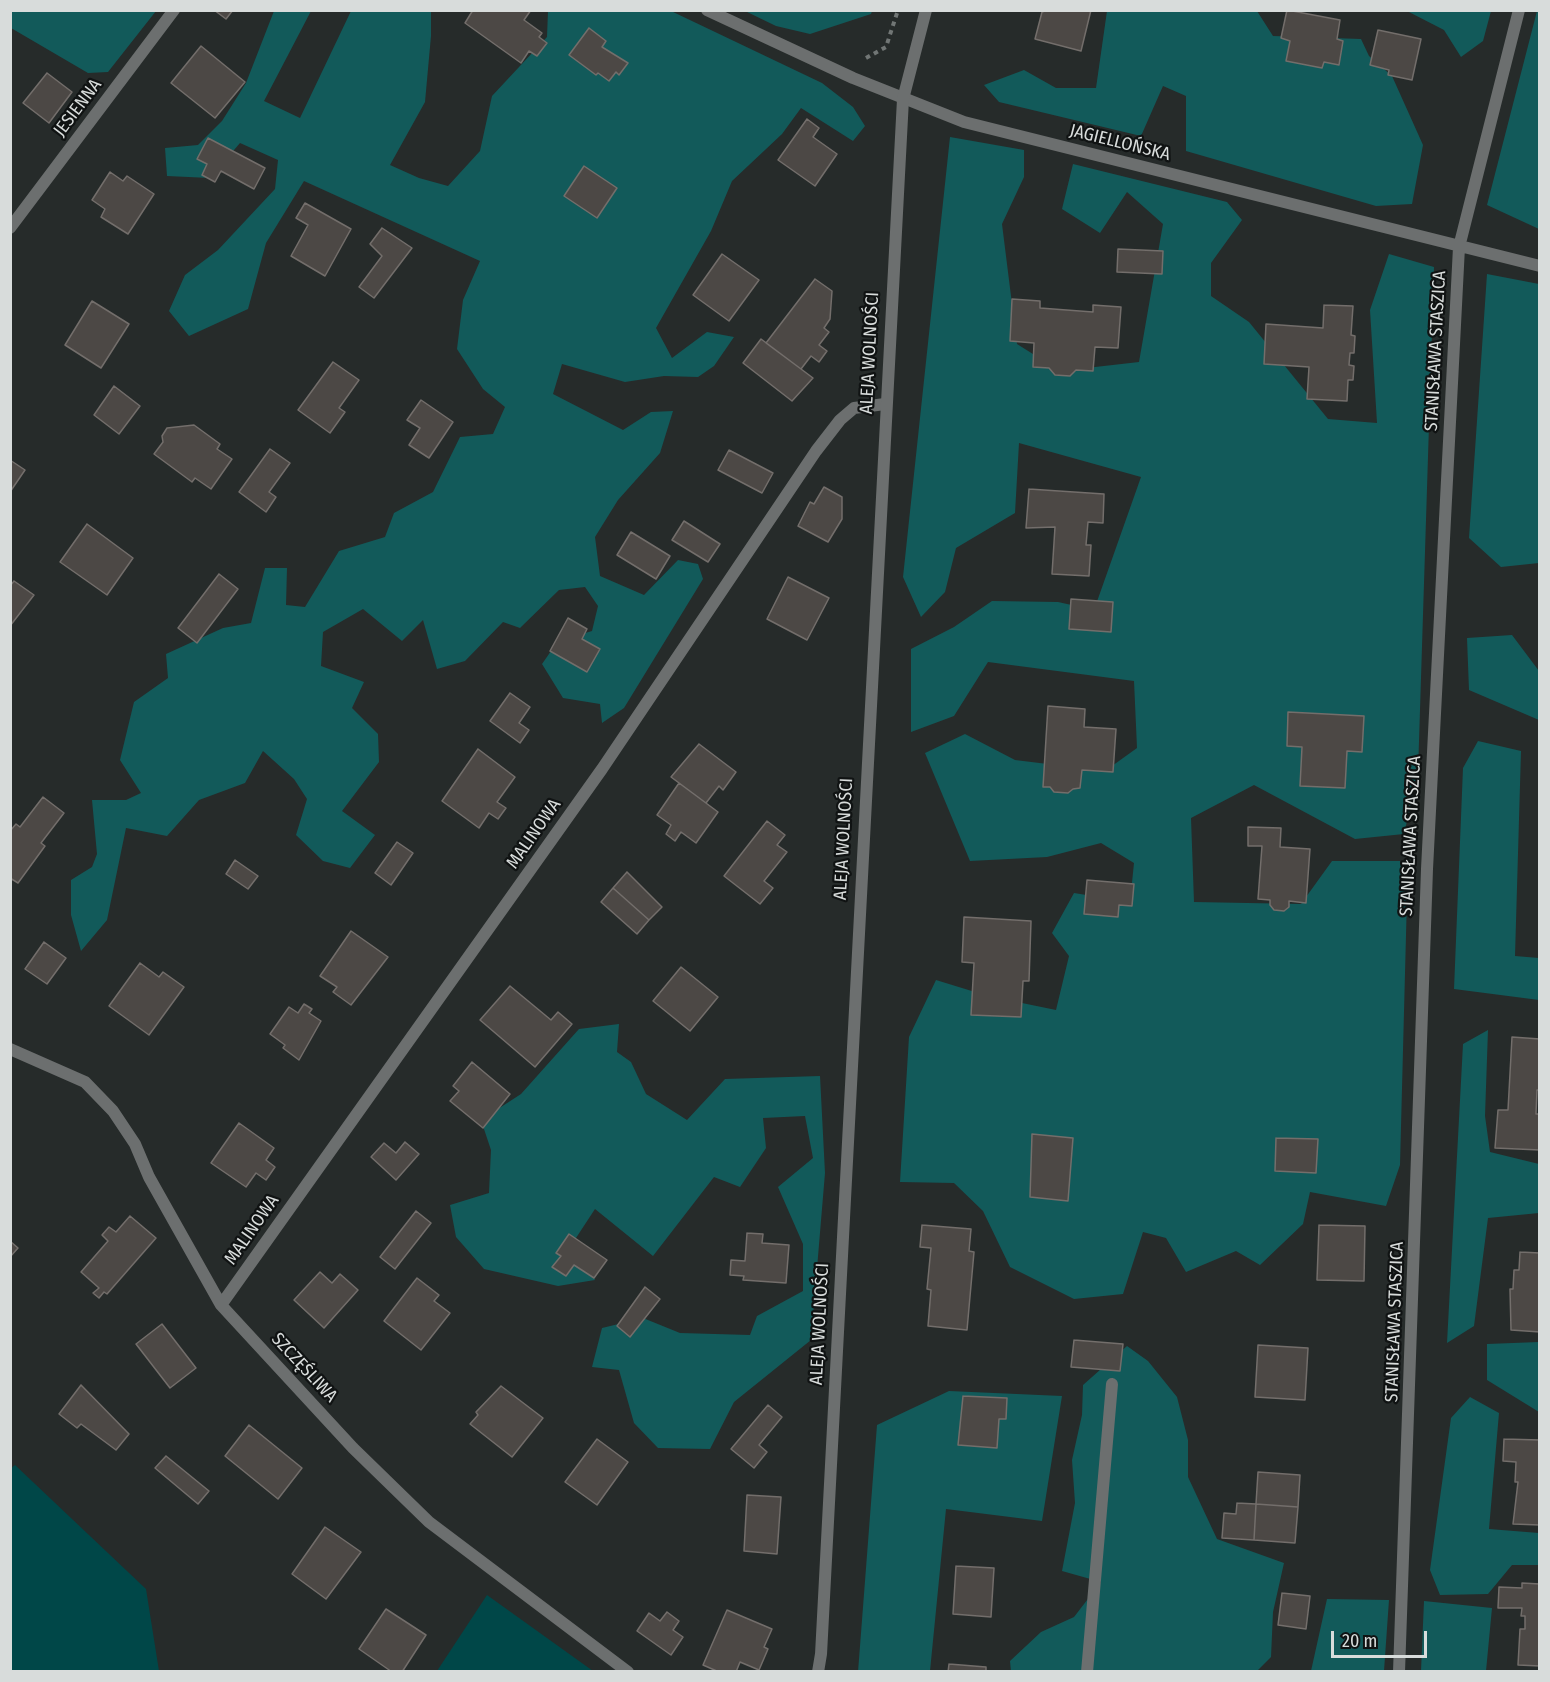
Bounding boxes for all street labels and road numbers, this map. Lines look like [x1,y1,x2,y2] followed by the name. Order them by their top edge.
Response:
[49,75,107,141] street label: JESIENNA
[1067,120,1173,166] street label: JAGIELLOŃSKA
[1421,270,1451,432] street label: STANISŁAWA STASZICA
[856,291,884,415] street label: ALEJA WOLNOŚCI
[1396,755,1426,917] street label: STANISŁAWA STASZICA
[830,777,858,901] street label: ALEJA WOLNOŚCI
[502,795,566,873] street label: MALINOWA
[220,1191,284,1269] street label: MALINOWA
[1381,1241,1409,1403] street label: STANISŁAWA STASZICA
[806,1262,834,1386] street label: ALEJA WOLNOŚCI
[266,1329,342,1407] street label: SZCZĘŚLIWA

